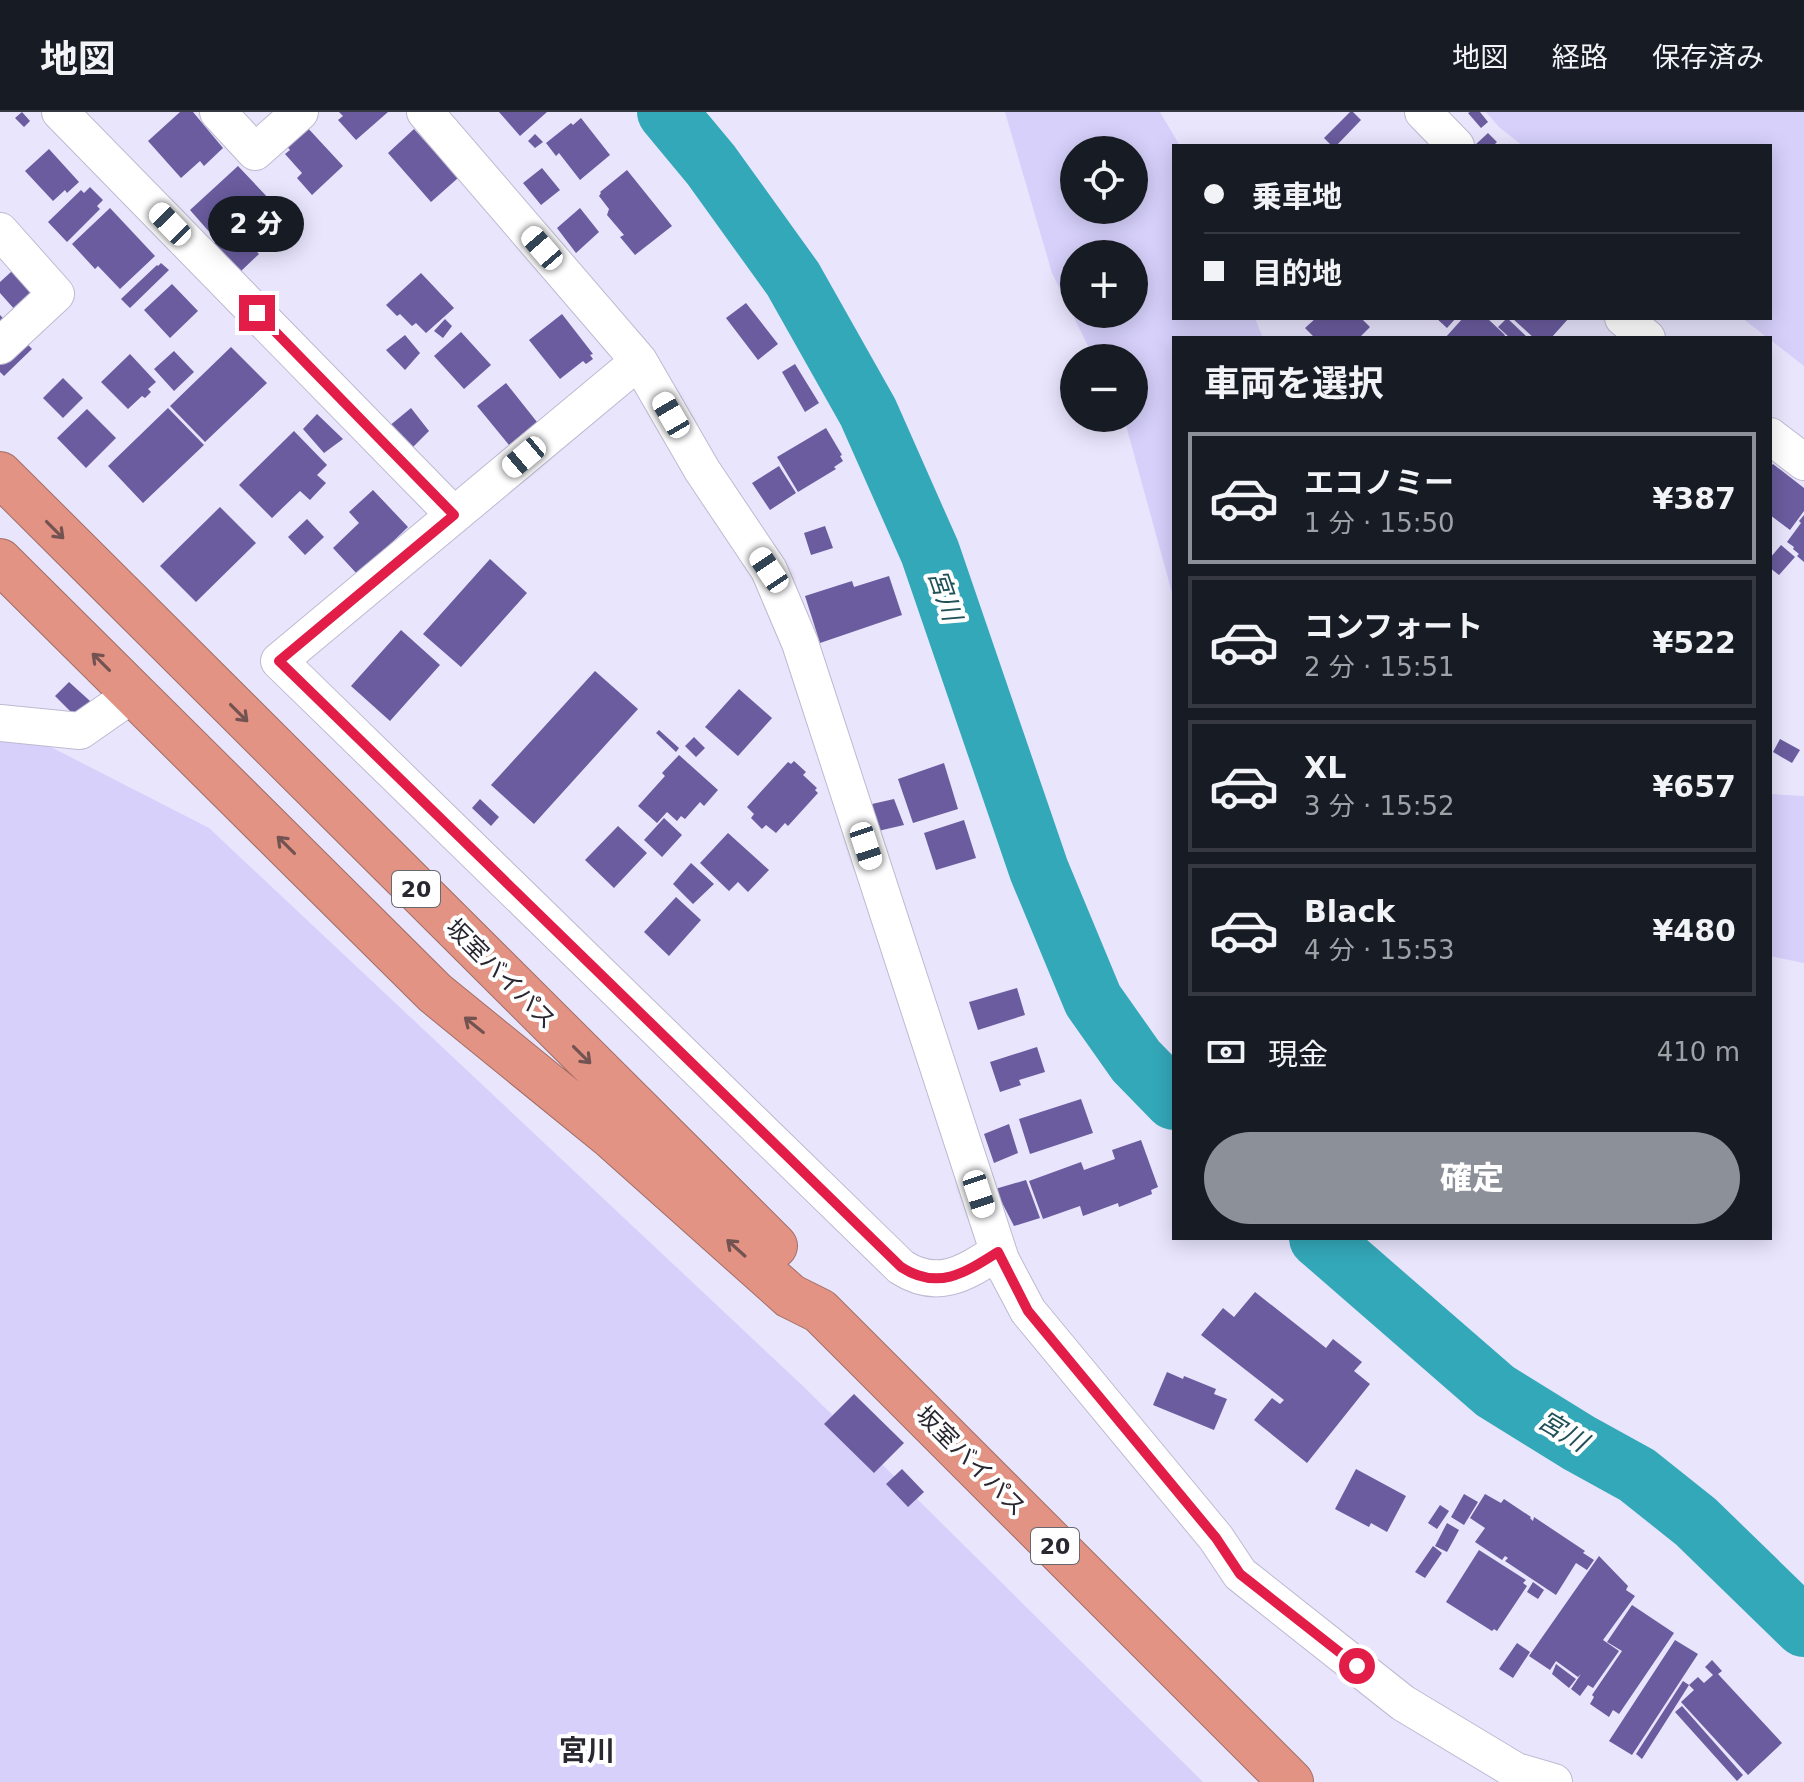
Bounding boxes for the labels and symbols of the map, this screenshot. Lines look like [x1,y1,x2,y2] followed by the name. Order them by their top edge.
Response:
[209,197,305,253] callout: 2 分
[145,198,195,250] car
[517,222,567,274] car
[239,295,275,331] route end
[649,388,693,442] car
[498,432,550,482] car
[45,520,64,539] one-way arrow
[746,543,792,597] car
[922,566,969,627] water label: 宮川
[91,653,111,672] one-way arrow
[229,703,248,722] one-way arrow
[847,819,885,873] car
[276,836,296,855] one-way arrow
[392,871,440,907] road number: 20
[440,913,562,1035] street label: 坂室バイパス
[464,1016,485,1034] one-way arrow
[572,1045,591,1064] one-way arrow
[960,1167,998,1221] car
[726,1239,746,1257] one-way arrow
[910,1400,1032,1522] street label: 坂室バイパス
[1533,1405,1596,1459] water label: 宮川
[1031,1528,1079,1564] road number: 20
[1339,1648,1375,1684] route start
[559,1734,615,1767] district label: 宮川

